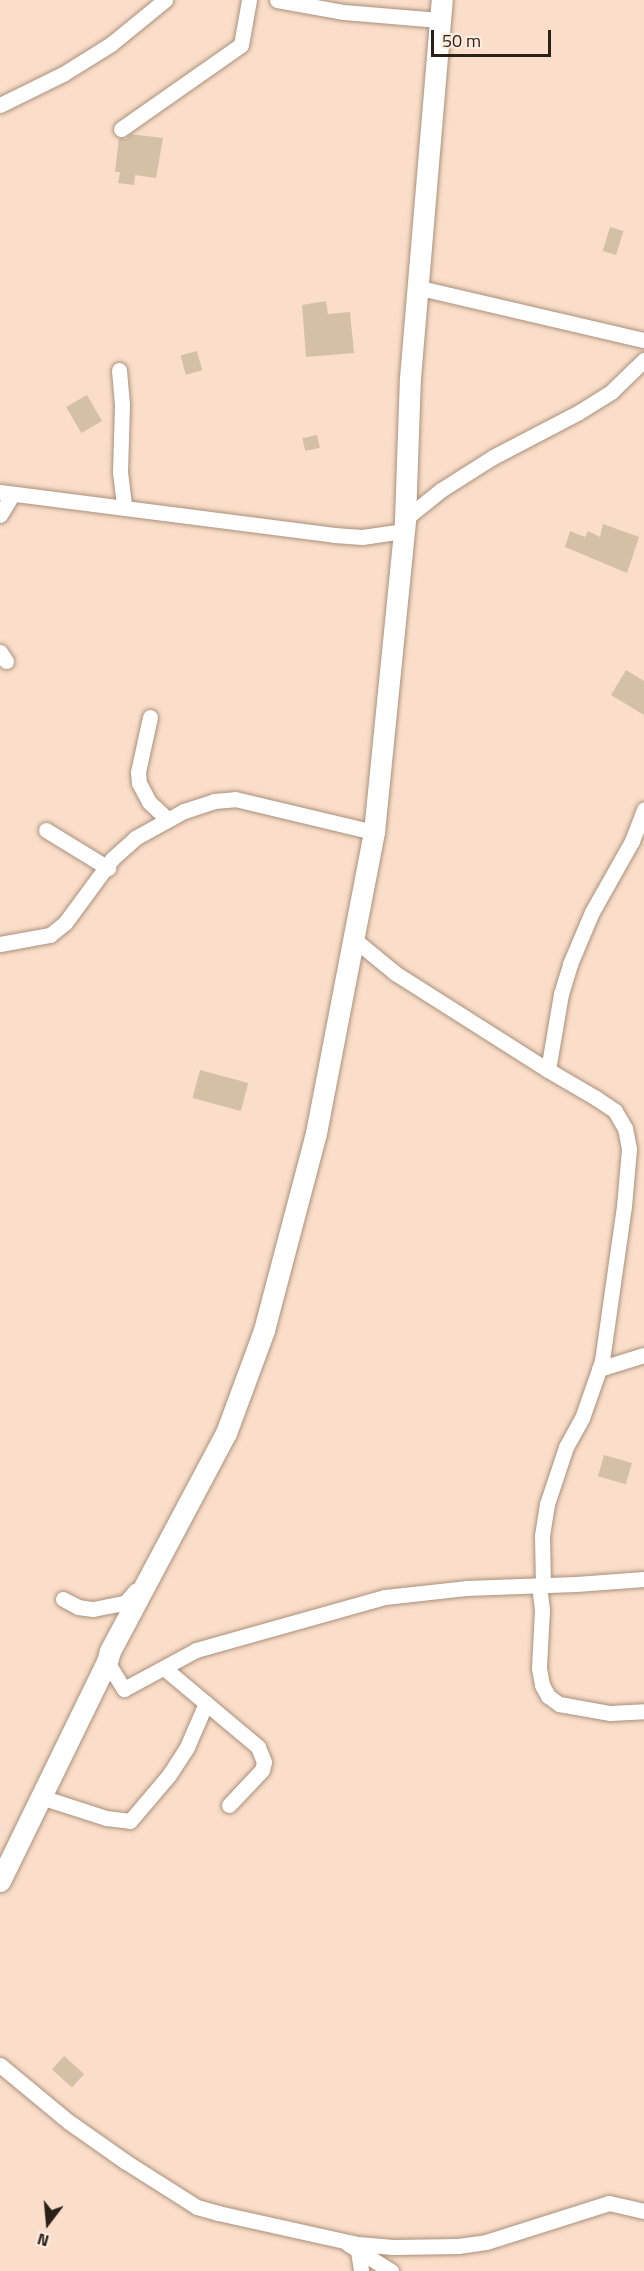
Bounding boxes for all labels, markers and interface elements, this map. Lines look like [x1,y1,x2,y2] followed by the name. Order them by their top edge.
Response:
[434,18,554,56] scale bar
[442,27,481,54] text: 50 m
[18,2193,78,2253] north arrow
[34,2227,52,2253] text: N

